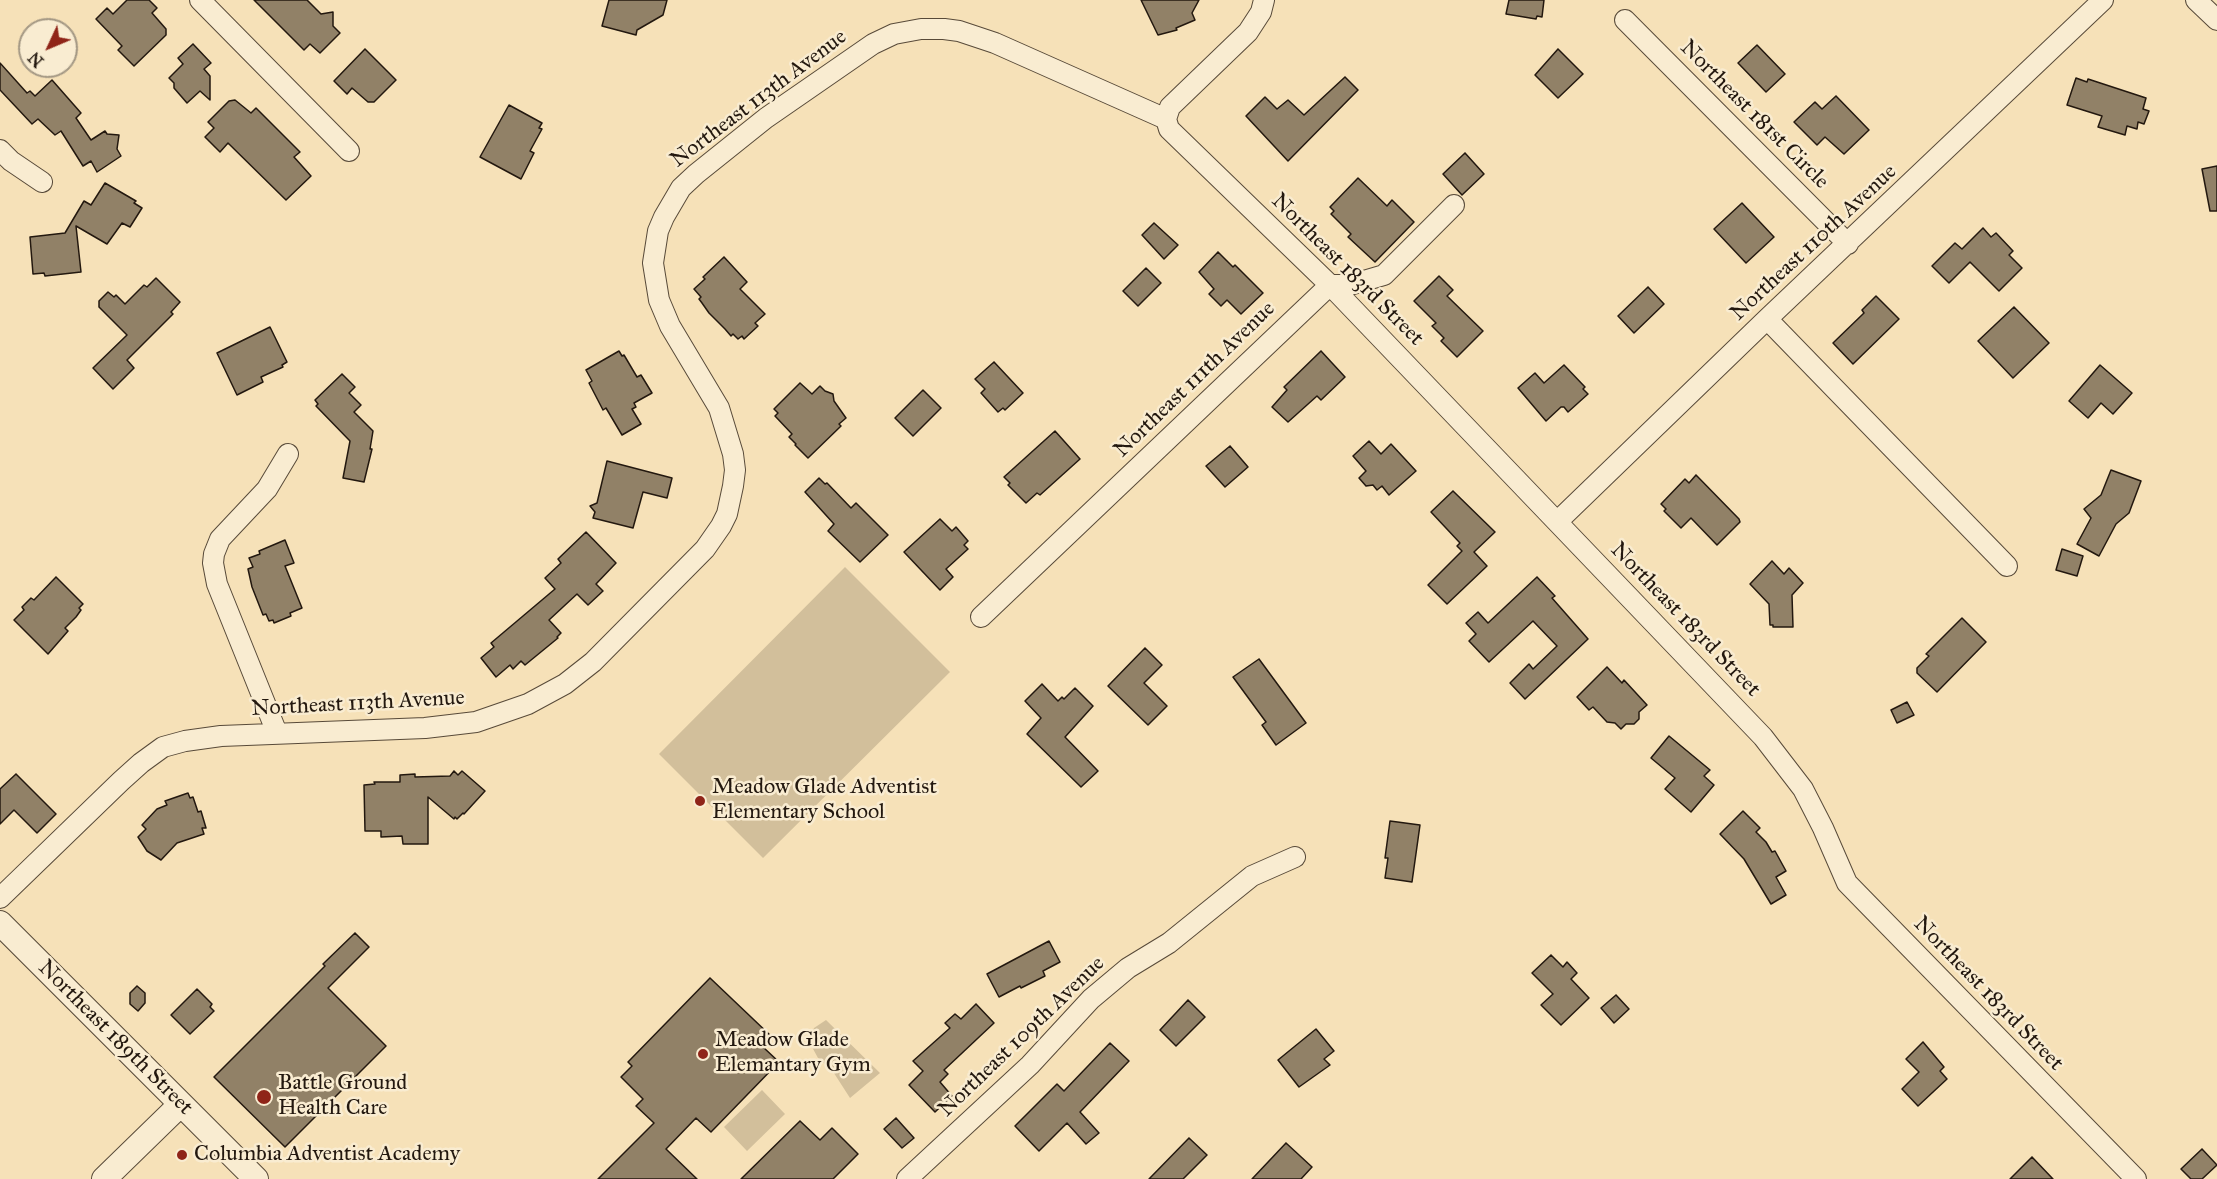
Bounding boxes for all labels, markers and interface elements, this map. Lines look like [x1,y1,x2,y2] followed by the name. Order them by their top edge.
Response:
[18,18,78,78] north arrow
[666,24,852,174] street label: Northeast 113th Avenue
[1674,35,1834,195] street label: Northeast 181st Circle
[25,48,48,71] text: N
[1725,159,1903,327] street label: Northeast 110th Avenue
[1265,188,1429,352] street label: Northeast 183rd Street
[1109,296,1281,464] street label: Northeast 111th Avenue
[1604,537,1766,703] street label: Northeast 183rd Street
[251,685,465,723] street label: Northeast 113th Avenue
[712,775,937,826] place label: Meadow Glade Adventist Elementary School
[693,794,707,808] marker: Meadow Glade Adventist Elementary School
[1907,911,2069,1077] street label: Northeast 183rd Street
[933,951,1111,1123] street label: Northeast 109th Avenue
[32,955,198,1121] street label: Northeast 189th Street
[715,1028,871,1080] place label: Meadow Glade Elemantary Gym
[696,1047,710,1061] marker: Meadow Glade Elemantary Gym
[278,1071,407,1122] place label: Battle Ground Health Care
[255,1088,273,1106] marker: Battle Ground Health Care
[194,1142,460,1168] place label: Columbia Adventist Academy
[175,1148,189,1162] marker: Columbia Adventist Academy

